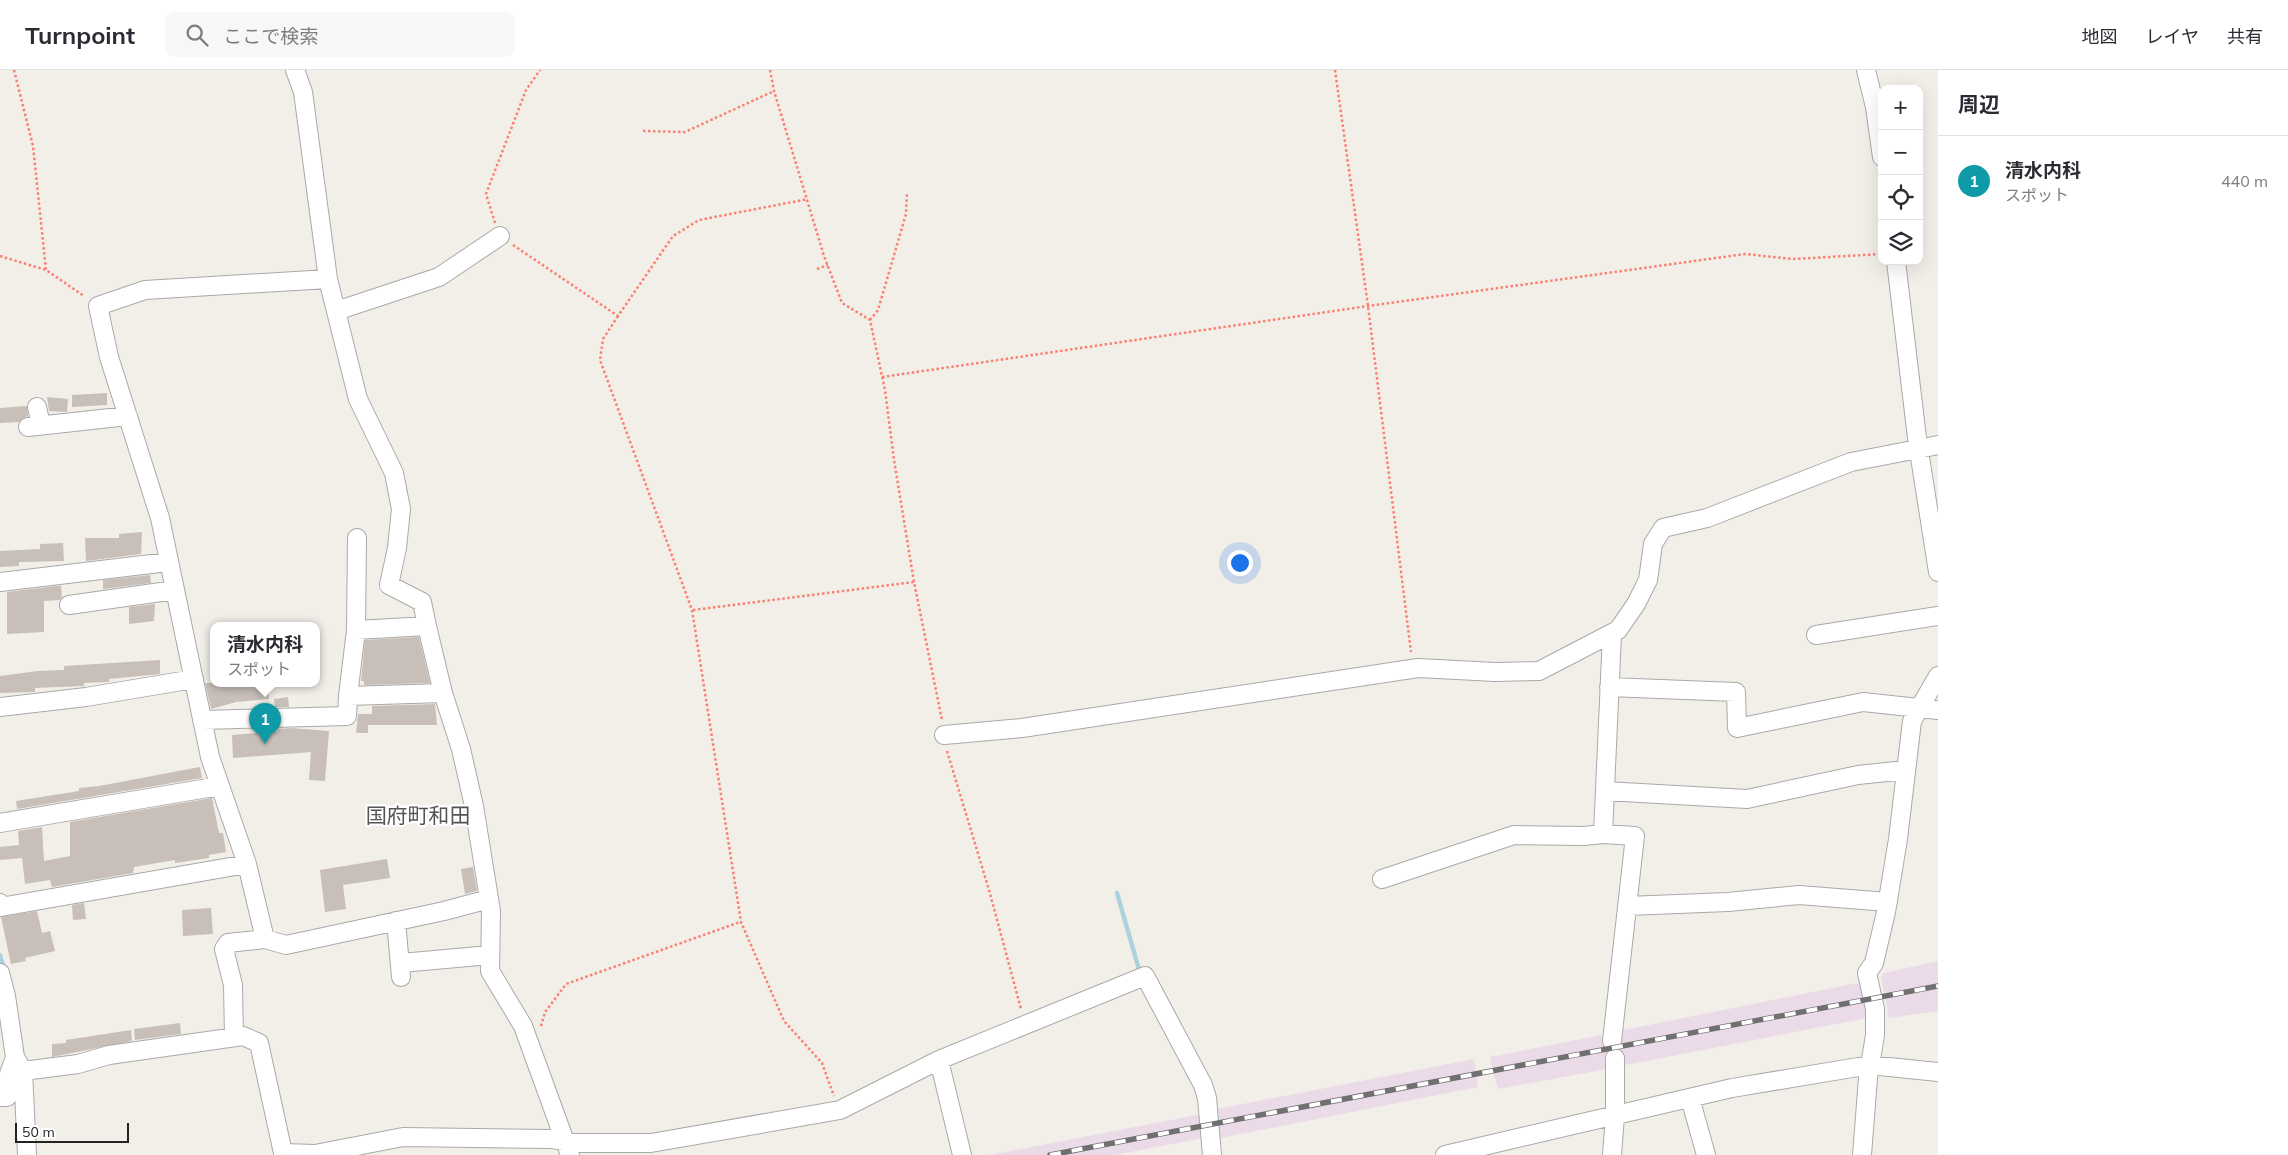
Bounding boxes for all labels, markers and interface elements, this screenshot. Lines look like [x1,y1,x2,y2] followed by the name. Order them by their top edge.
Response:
[165,12,515,57] search box
[25,20,135,50] text: Turnpoint
[183,21,211,49] icon: search
[223,24,318,48] text: ここで検索
[2082,25,2118,48] text: 地図
[2146,25,2199,48] text: レイヤ
[2227,25,2263,48] text: 共有
[1878,85,1923,265] map controls
[1878,85,1923,130] button: +
[1958,91,2000,117] text: 周辺
[1878,130,1923,175] button: −
[2005,158,2081,182] text: 清水内科
[1969,171,1979,191] text: 1
[2221,171,2268,191] text: 440 m
[1878,175,1923,220] button: locate
[2005,185,2069,205] text: スポット
[1878,220,1923,265] button: layers
[1227,550,1253,576] your location
[210,622,320,687] popup
[227,632,303,656] text: 清水内科
[227,659,291,679] text: スポット
[249,703,281,744] pin: 1
[366,802,471,828] district label: 国府町和田
[15,1120,129,1143] scale bar
[22,1123,55,1141] text: 50 m

